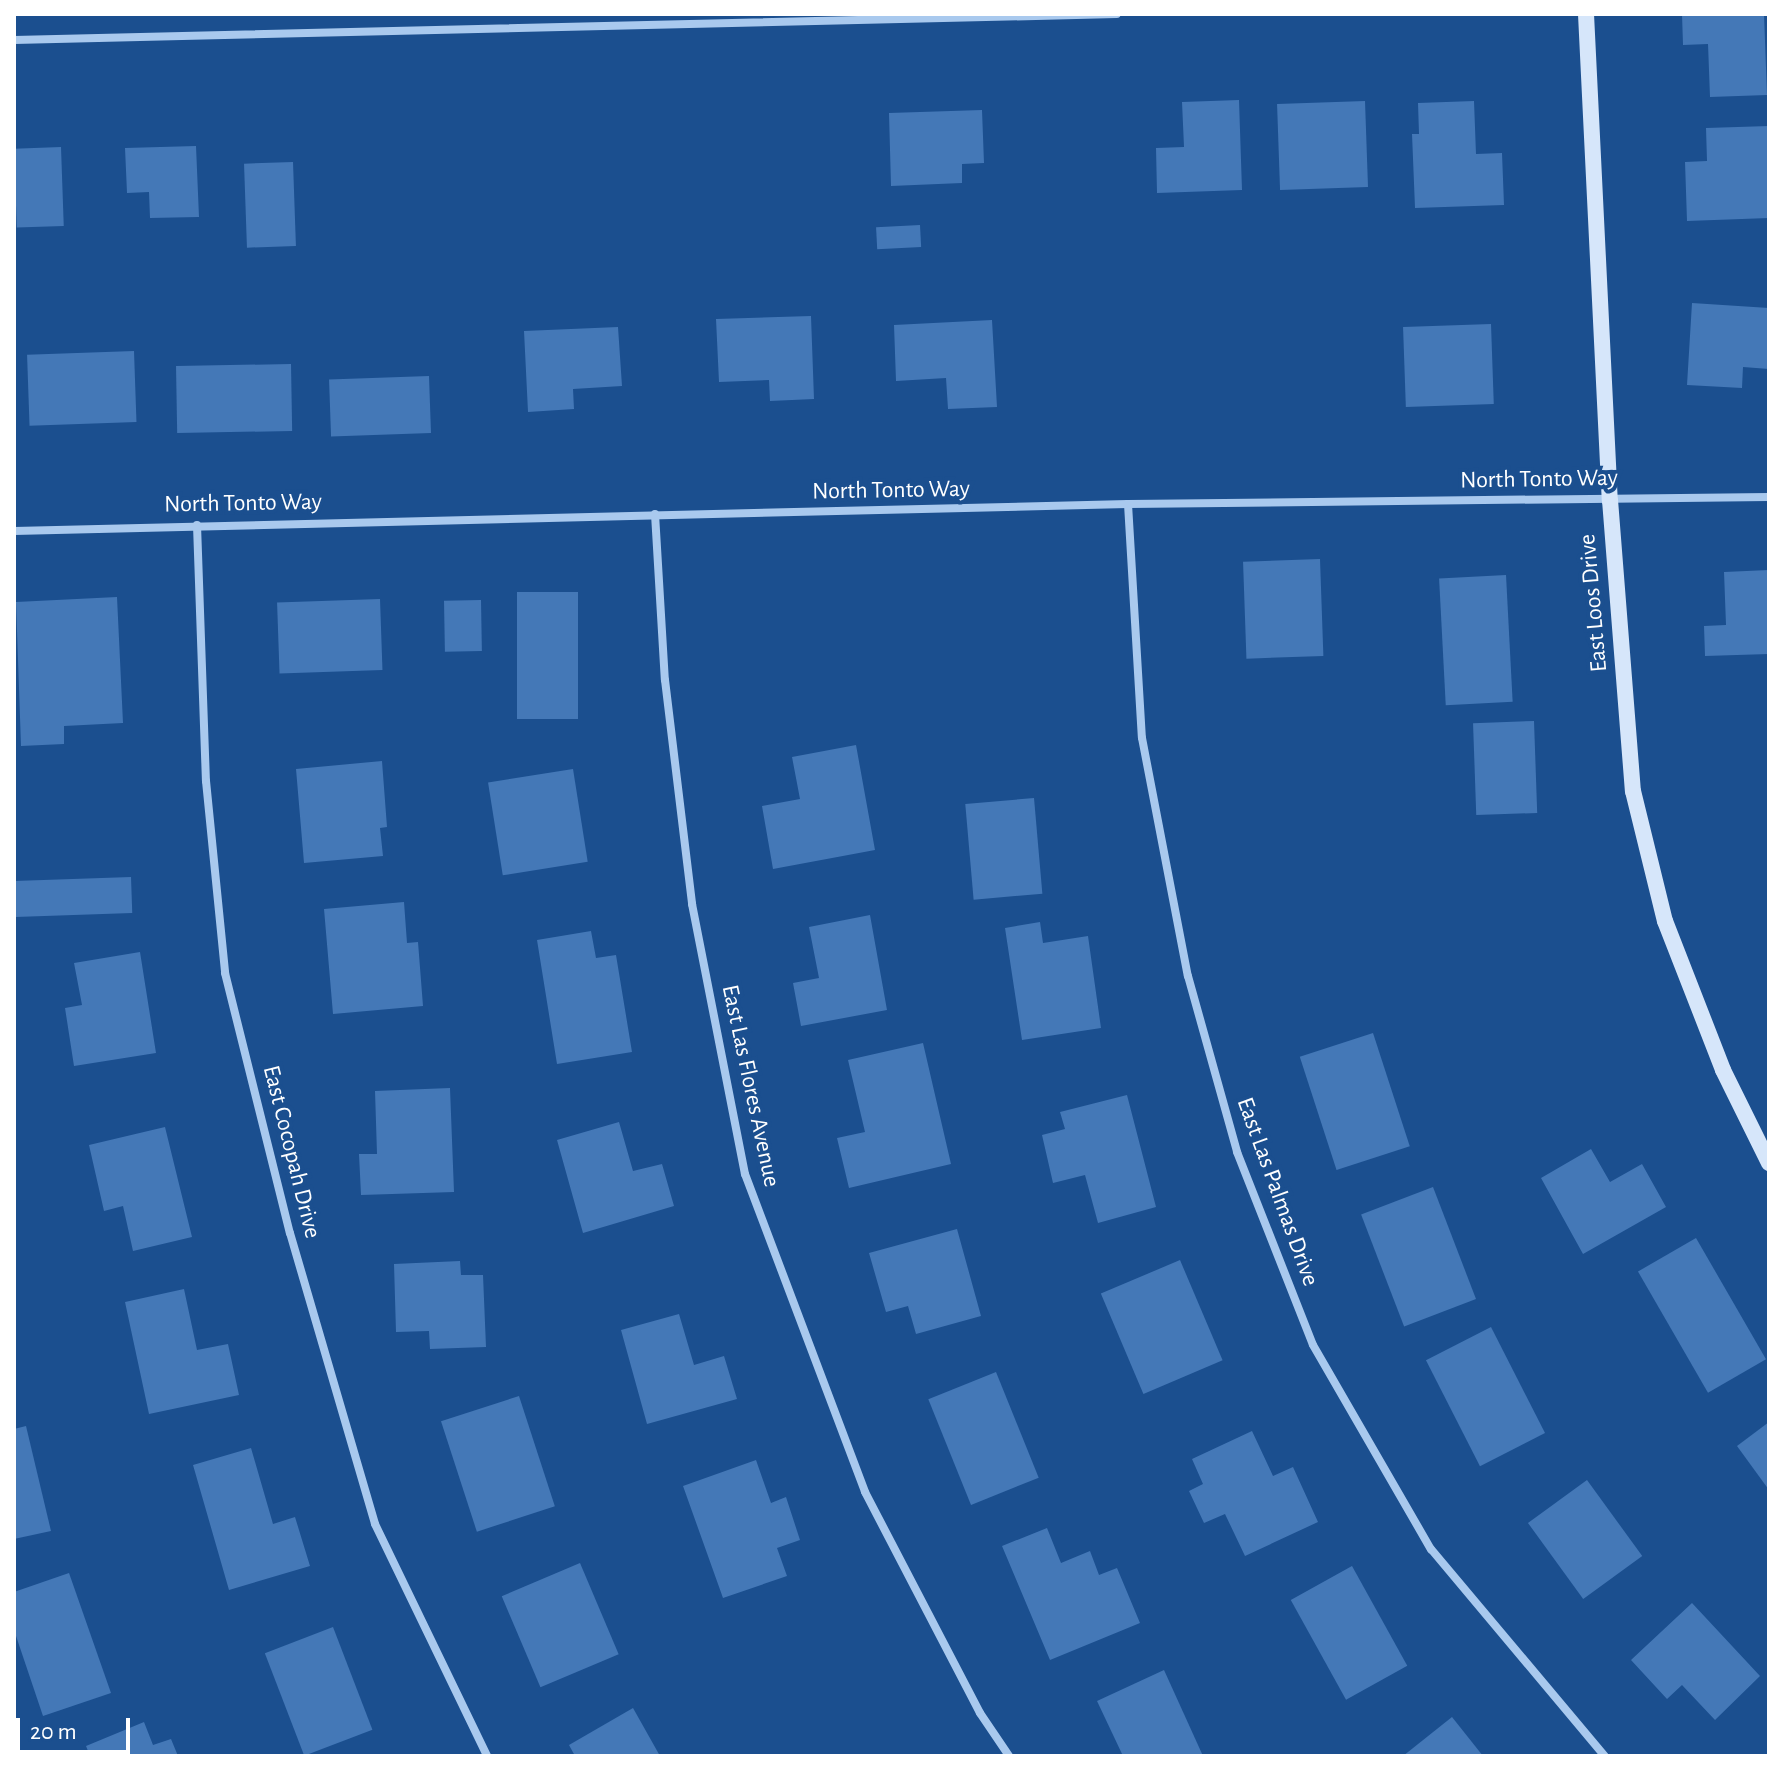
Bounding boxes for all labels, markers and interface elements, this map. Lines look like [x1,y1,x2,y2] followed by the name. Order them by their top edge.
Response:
[1460,464,1618,496] street label: North Tonto Way
[812,475,970,507] street label: North Tonto Way
[164,488,322,520] street label: North Tonto Way
[1574,533,1614,673] street label: East Loos Drive
[714,982,786,1190] street label: East Las Flores Avenue
[256,1063,326,1241] street label: East Cocopah Drive
[1230,1094,1324,1290] street label: East Las Palmas Drive
[20,1702,134,1752] scale bar
[30,1720,77,1744] text: 20 m

